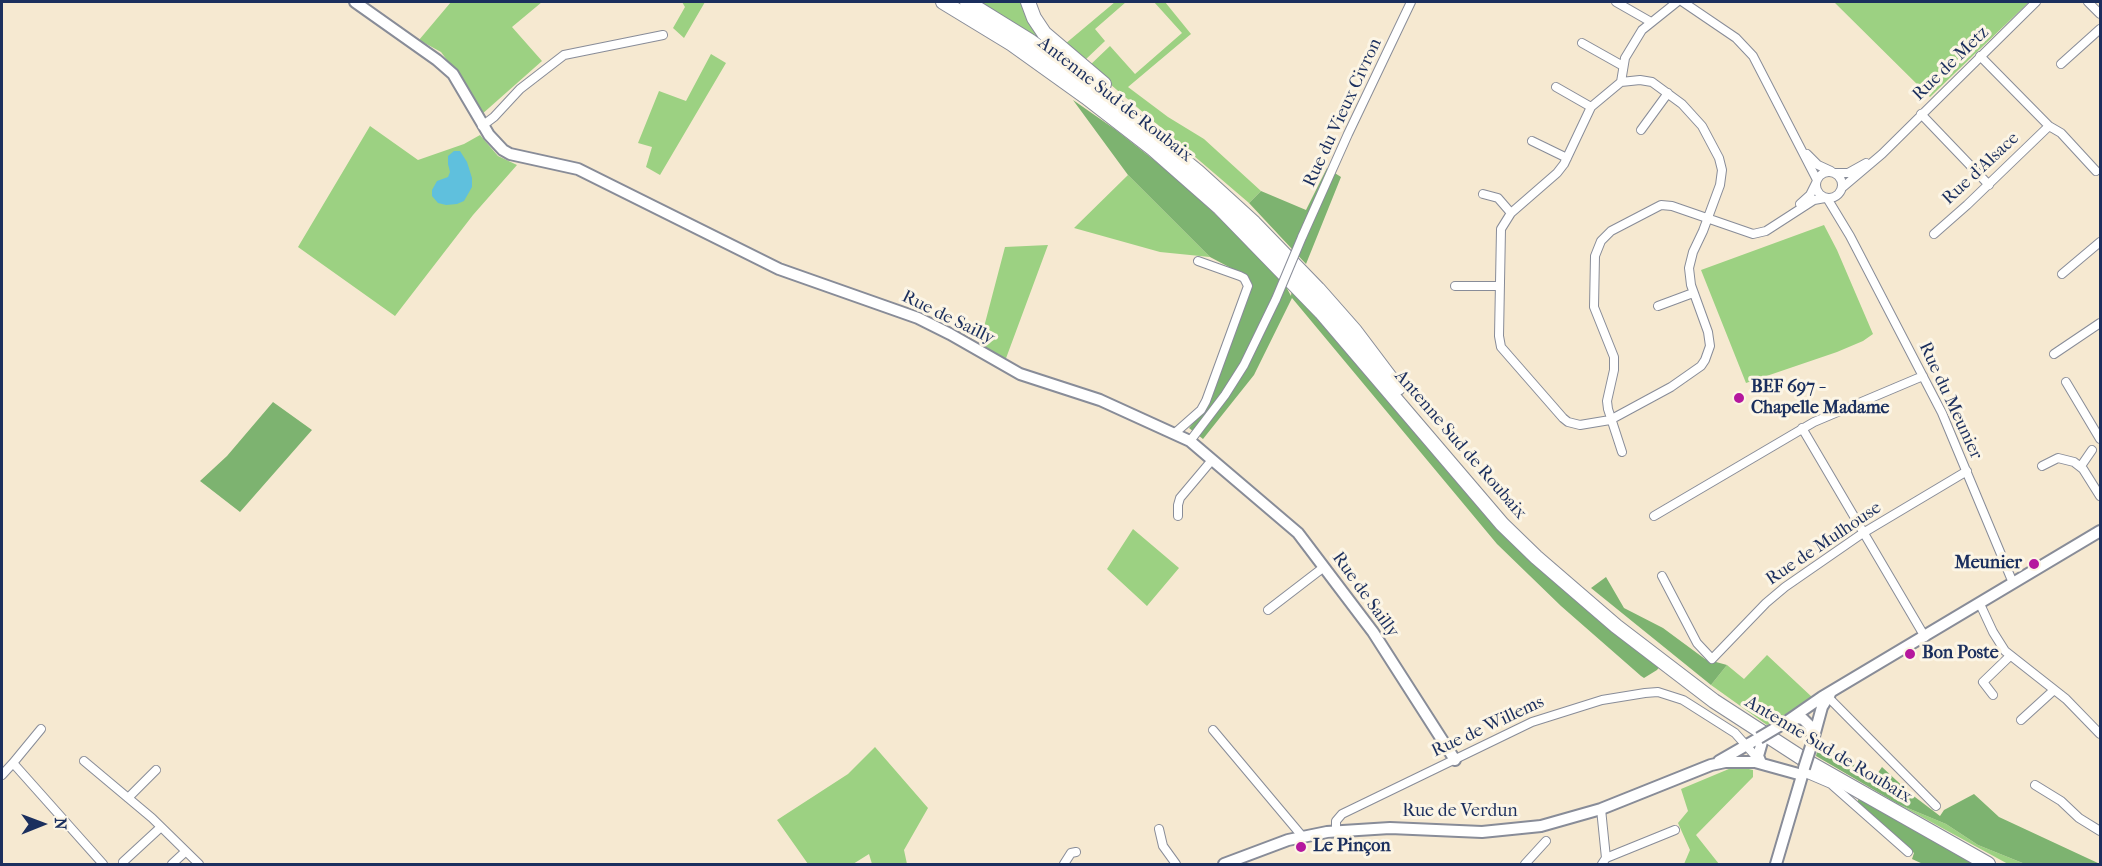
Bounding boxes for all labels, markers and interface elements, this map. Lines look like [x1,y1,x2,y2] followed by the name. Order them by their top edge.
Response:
[1908,22,1994,106] street label: Rue de Metz
[1033,33,1197,167] street label: Antenne Sud de Roubaix
[1299,35,1387,191] street label: Rue du Vieux Civron
[1938,128,2024,210] street label: Rue d'Alsace
[898,286,998,350] street label: Rue de Sailly
[1913,339,1987,463] street label: Rue du Meunier
[1389,366,1531,524] street label: Antenne Sud de Roubaix
[1751,377,1889,420] place label: BEF 697 - Chapelle Madame
[1732,391,1746,405] marker: BEF 697 - Chapelle Madame
[1762,497,1886,591] street label: Rue de Mulhouse
[1327,548,1403,642] street label: Rue de Sailly
[1955,553,2022,575] place label: Meunier
[2027,557,2041,571] marker: Meunier
[1922,643,1999,665] place label: Bon Poste
[1903,647,1917,661] marker: Bon Poste
[1428,692,1548,762] street label: Rue de Willems
[1741,692,1915,808] street label: Antenne Sud de Roubaix
[12,794,72,854] north arrow
[1402,801,1518,823] street label: Rue de Verdun
[51,817,70,830] text: N
[1313,836,1391,858] place label: Le Pinçon
[1294,840,1308,854] marker: Le Pinçon

